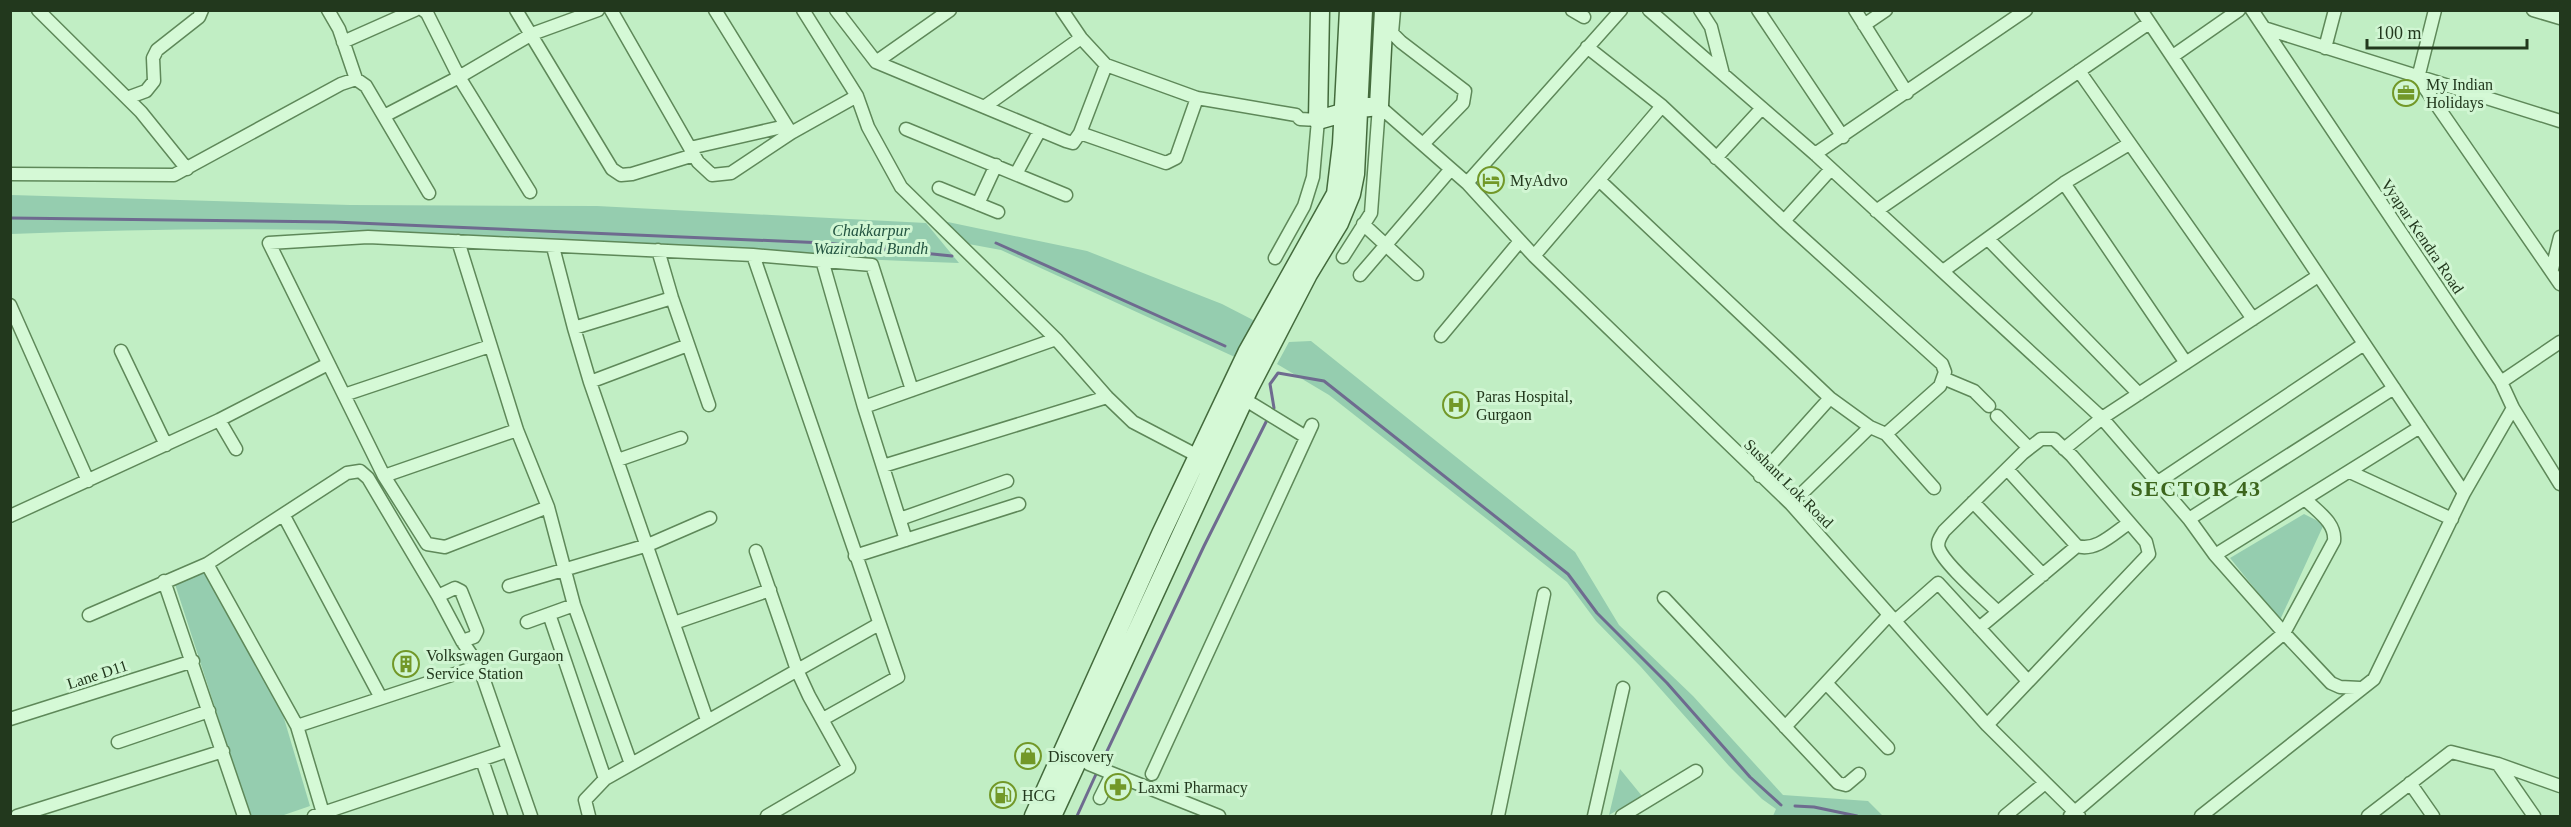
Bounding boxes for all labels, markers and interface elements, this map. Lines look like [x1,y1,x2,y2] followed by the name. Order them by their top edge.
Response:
[2367,12,2528,50] scale bar
[2376,23,2422,43] text: 100 m
[2426,76,2493,112] place label: My Indian Holidays
[2391,78,2421,108] office icon: My Indian Holidays
[1476,165,1506,195] hotel icon: MyAdvo
[1510,172,1568,190] place label: MyAdvo
[2377,176,2467,297] street label: Vyapar Kendra Road
[814,222,928,257] park label: Chakkarpur Wazirabad Bundh
[1476,388,1573,424] place label: Paras Hospital, Gurgaon
[1441,390,1471,420] hospital icon: Paras Hospital, Gurgaon
[1741,436,1836,531] street label: Sushant Lok Road
[2130,476,2262,501] district label: SECTOR 43
[426,647,564,682] place label: Volkswagen Gurgaon Service Station
[391,649,421,679] building icon: Volkswagen Gurgaon Service Station
[65,657,130,692] street label: Lane D11
[1013,741,1043,771] shop icon: Discovery
[1048,748,1114,766] place label: Discovery
[1103,772,1133,802] pharmacy icon: Laxmi Pharmacy
[1138,779,1248,797] place label: Laxmi Pharmacy
[988,780,1018,810] fuel station icon: HCG
[1022,787,1056,804] place label: HCG

